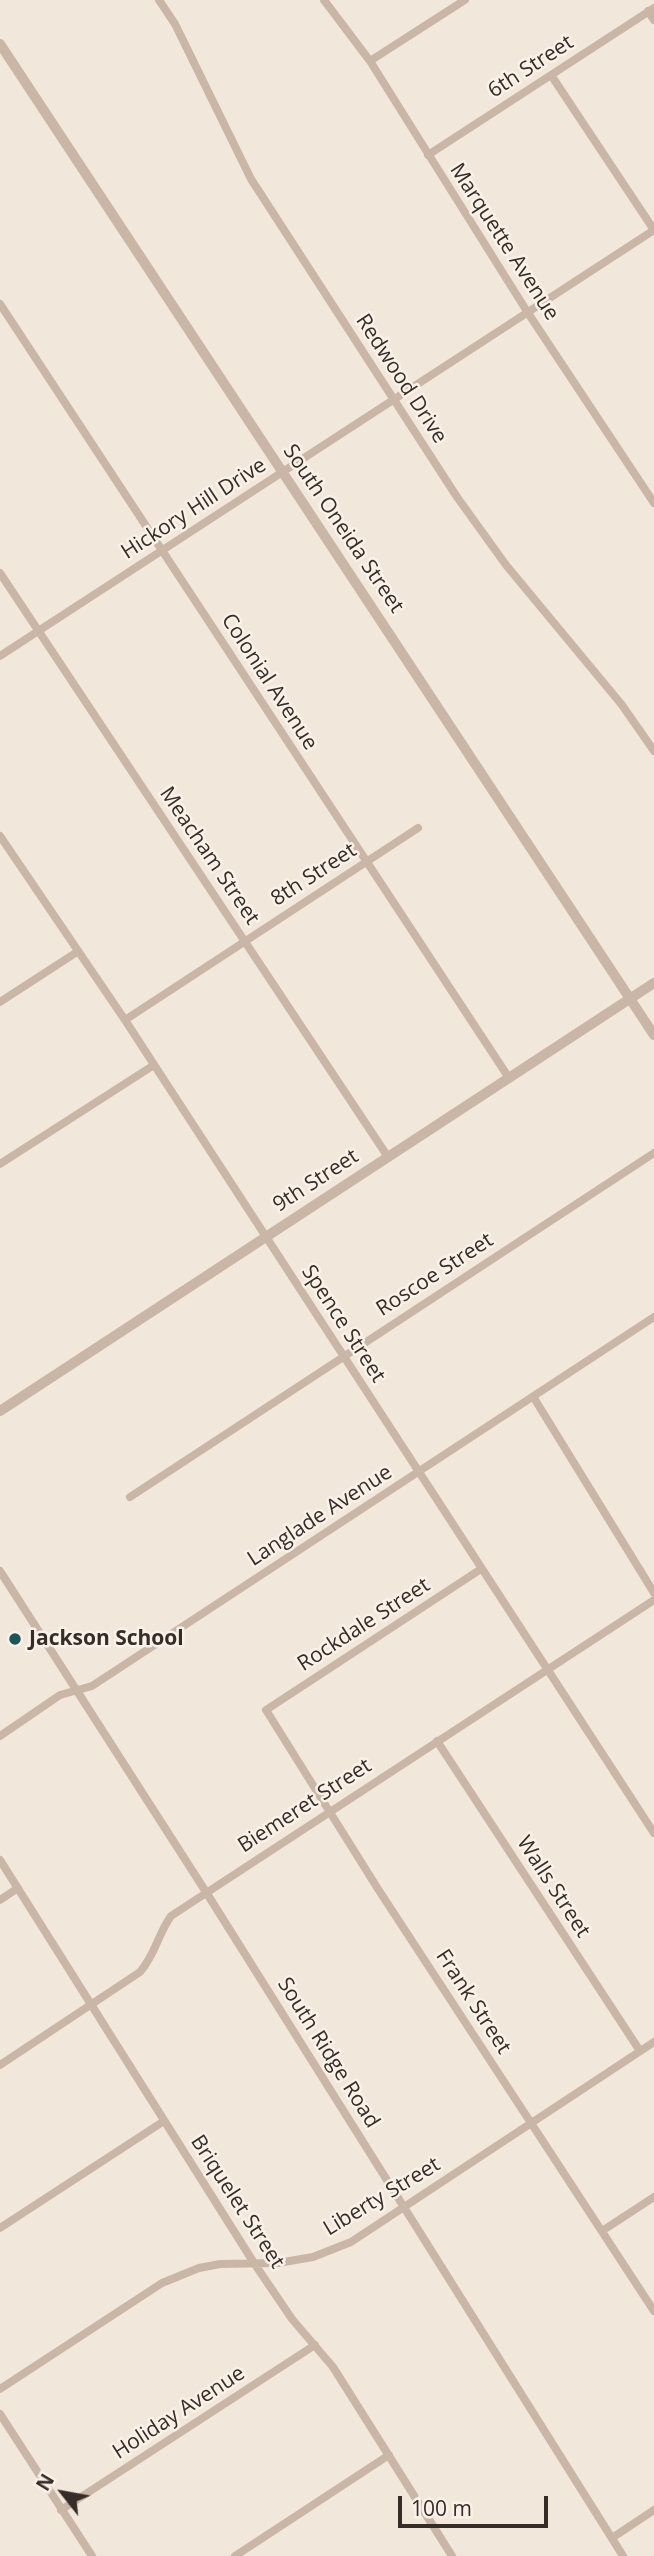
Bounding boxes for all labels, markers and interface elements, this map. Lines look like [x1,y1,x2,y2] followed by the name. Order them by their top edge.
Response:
[484,30,578,104] street label: 6th Street
[444,159,564,325] street label: Marquette Avenue
[350,310,452,448] street label: Redwood Drive
[277,440,409,618] street label: South Oneida Street
[117,453,271,565] street label: Hickory Hill Drive
[216,609,322,755] street label: Colonial Avenue
[154,782,264,930] street label: Meacham Street
[267,838,361,912] street label: 8th Street
[269,1144,363,1218] street label: 9th Street
[372,1228,498,1322] street label: Roscoe Street
[296,1261,390,1387] street label: Spence Street
[243,1460,397,1572] street label: Langlade Avenue
[293,1573,435,1677] street label: Rockdale Street
[29,1626,184,1652] place label: Jackson School
[7,1631,23,1647] marker: Jackson School
[234,1754,376,1858] street label: Biemeret Street
[511,1832,595,1942] street label: Walls Street
[430,1945,516,2059] street label: Frank Street
[272,1973,384,2133] street label: South Ridge Road
[185,2131,289,2273] street label: Briquelet Street
[319,2152,445,2242] street label: Liberty Street
[108,2361,250,2465] street label: Holiday Avenue
[28,2458,98,2528] north arrow
[30,2469,60,2496] text: N
[402,2482,552,2526] scale bar
[411,2494,472,2522] text: 100 m

